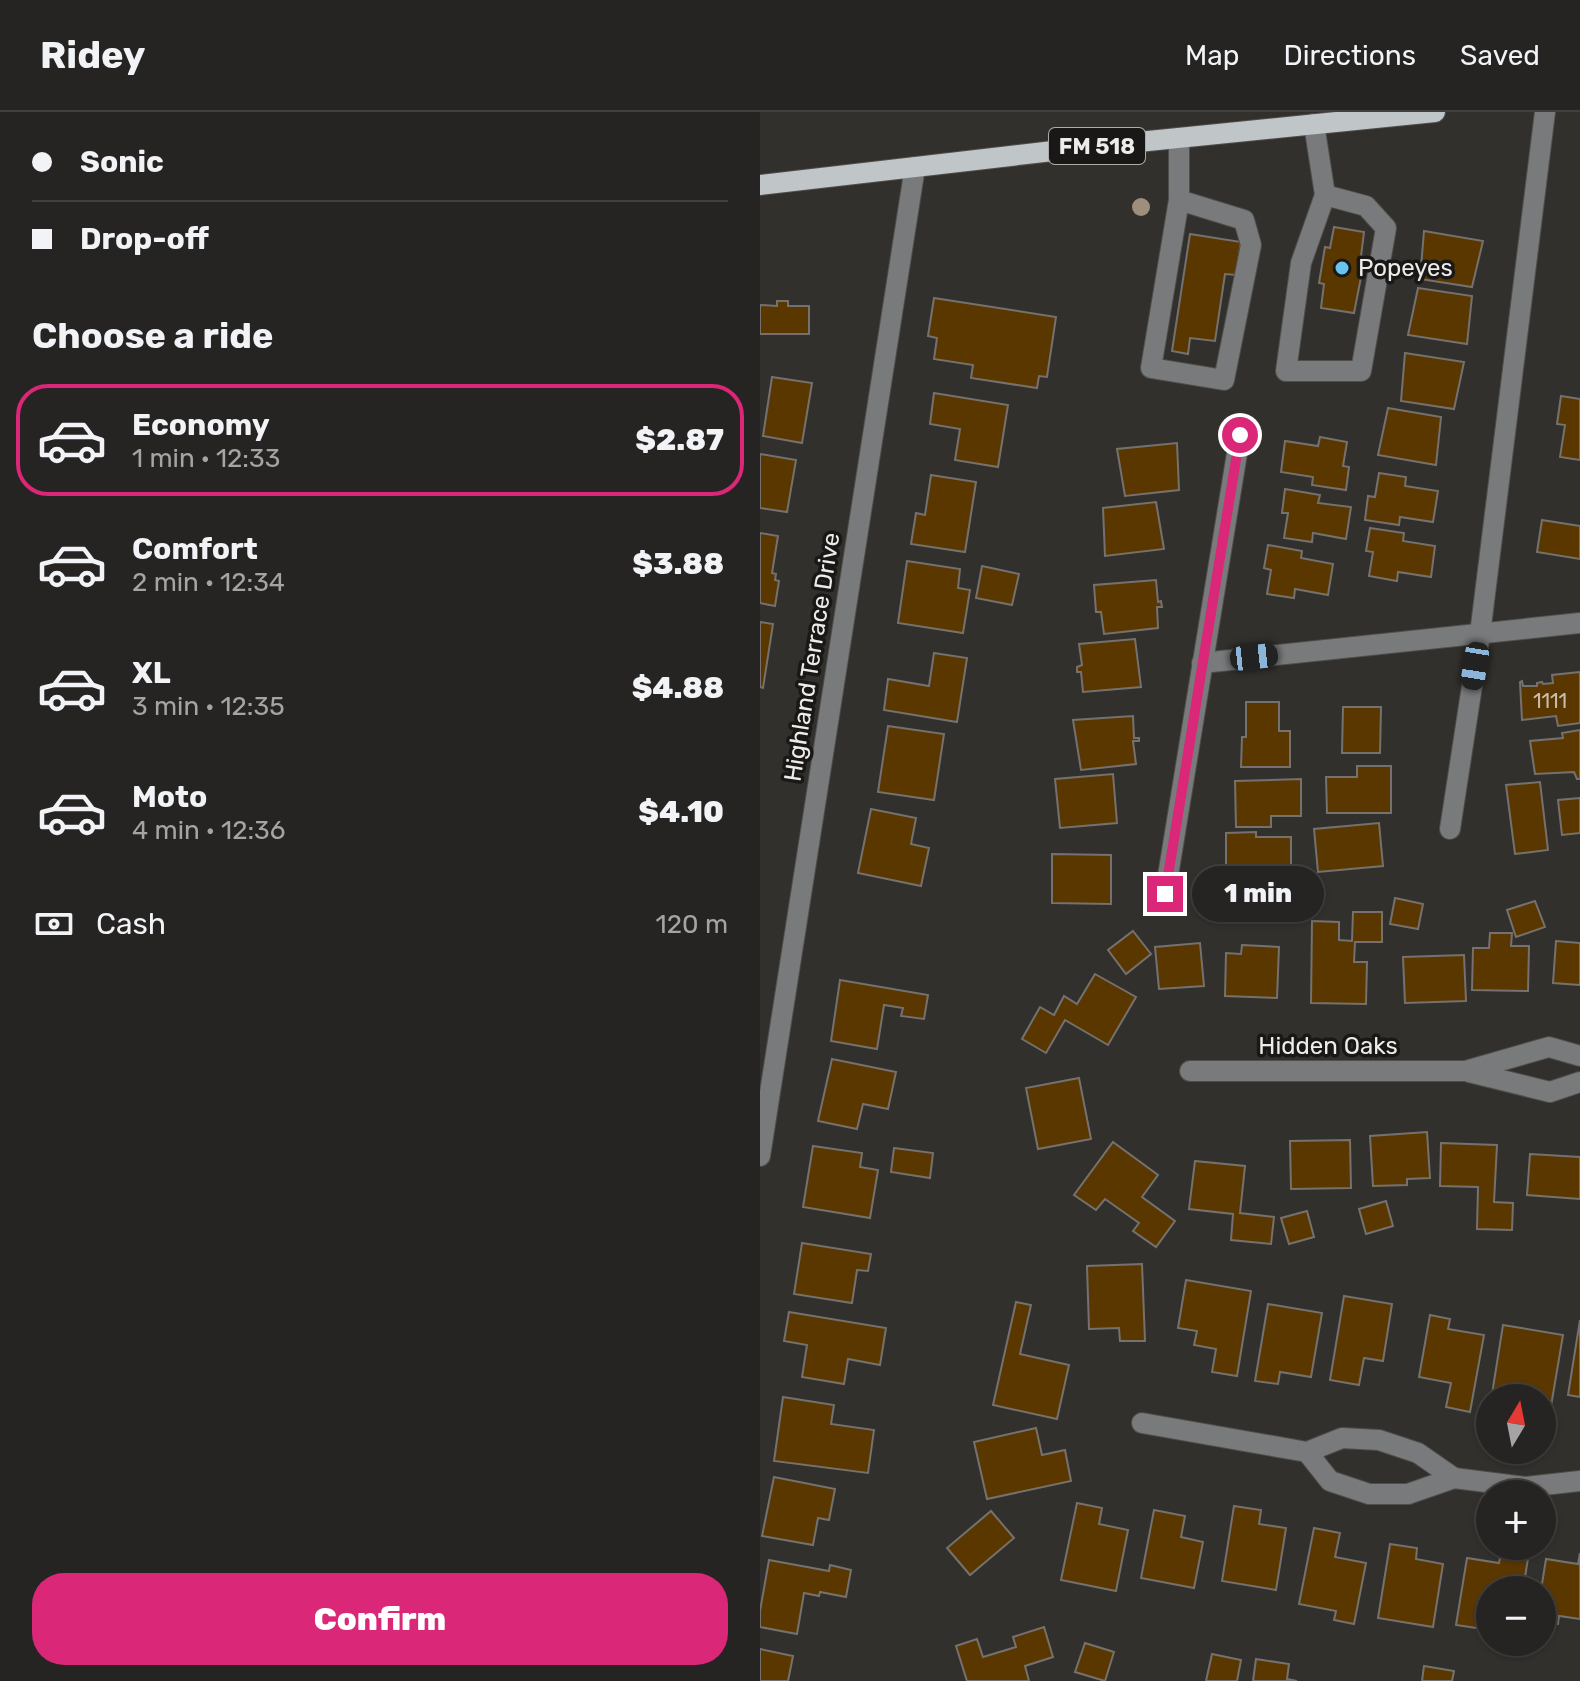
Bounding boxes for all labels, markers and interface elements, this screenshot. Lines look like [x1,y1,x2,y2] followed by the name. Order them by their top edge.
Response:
[40,32,146,78] text: Ridey
[1185,39,1239,72] text: Map
[1283,39,1416,72] text: Directions
[1460,39,1540,72] text: Saved
[1049,128,1145,164] road number: FM 518
[80,144,164,180] text: Sonic
[80,221,209,257] text: Drop-off
[1358,254,1453,282] place label: Popeyes
[1333,259,1351,277] marker: Popeyes
[32,314,273,357] text: Choose a ride
[36,404,108,476] icon: car
[132,407,270,443] text: Economy
[1222,417,1258,453] route start
[635,422,724,458] text: $2.87
[132,443,280,474] text: 1 min · 12:33
[36,528,108,600] icon: car
[778,530,846,784] street label: Highland Terrace Drive
[132,531,258,567] text: Comfort
[632,546,724,582] text: $3.88
[132,567,285,598] text: 2 min · 12:34
[1459,640,1491,692] car
[1229,643,1279,671] car
[36,652,108,724] icon: car
[132,655,171,691] text: XL
[632,670,724,706] text: $4.88
[1533,689,1567,713] house number: 1111
[132,691,285,722] text: 3 min · 12:35
[36,776,108,848] icon: car
[132,779,207,815] text: Moto
[638,794,724,830] text: $4.10
[132,815,285,846] text: 4 min · 12:36
[1193,866,1325,922] callout: 1 min
[1147,876,1183,912] route end
[1224,878,1292,909] text: 1 min
[32,902,76,946] icon: cash
[96,906,166,942] text: Cash
[656,909,728,940] text: 120 m
[1258,1032,1398,1060] street label: Hidden Oaks
[1476,1384,1556,1464] north arrow
[1476,1384,1556,1656] map controls
[1476,1480,1556,1560] button: +
[32,1573,728,1665] button: Confirm
[1476,1576,1556,1656] button: −

